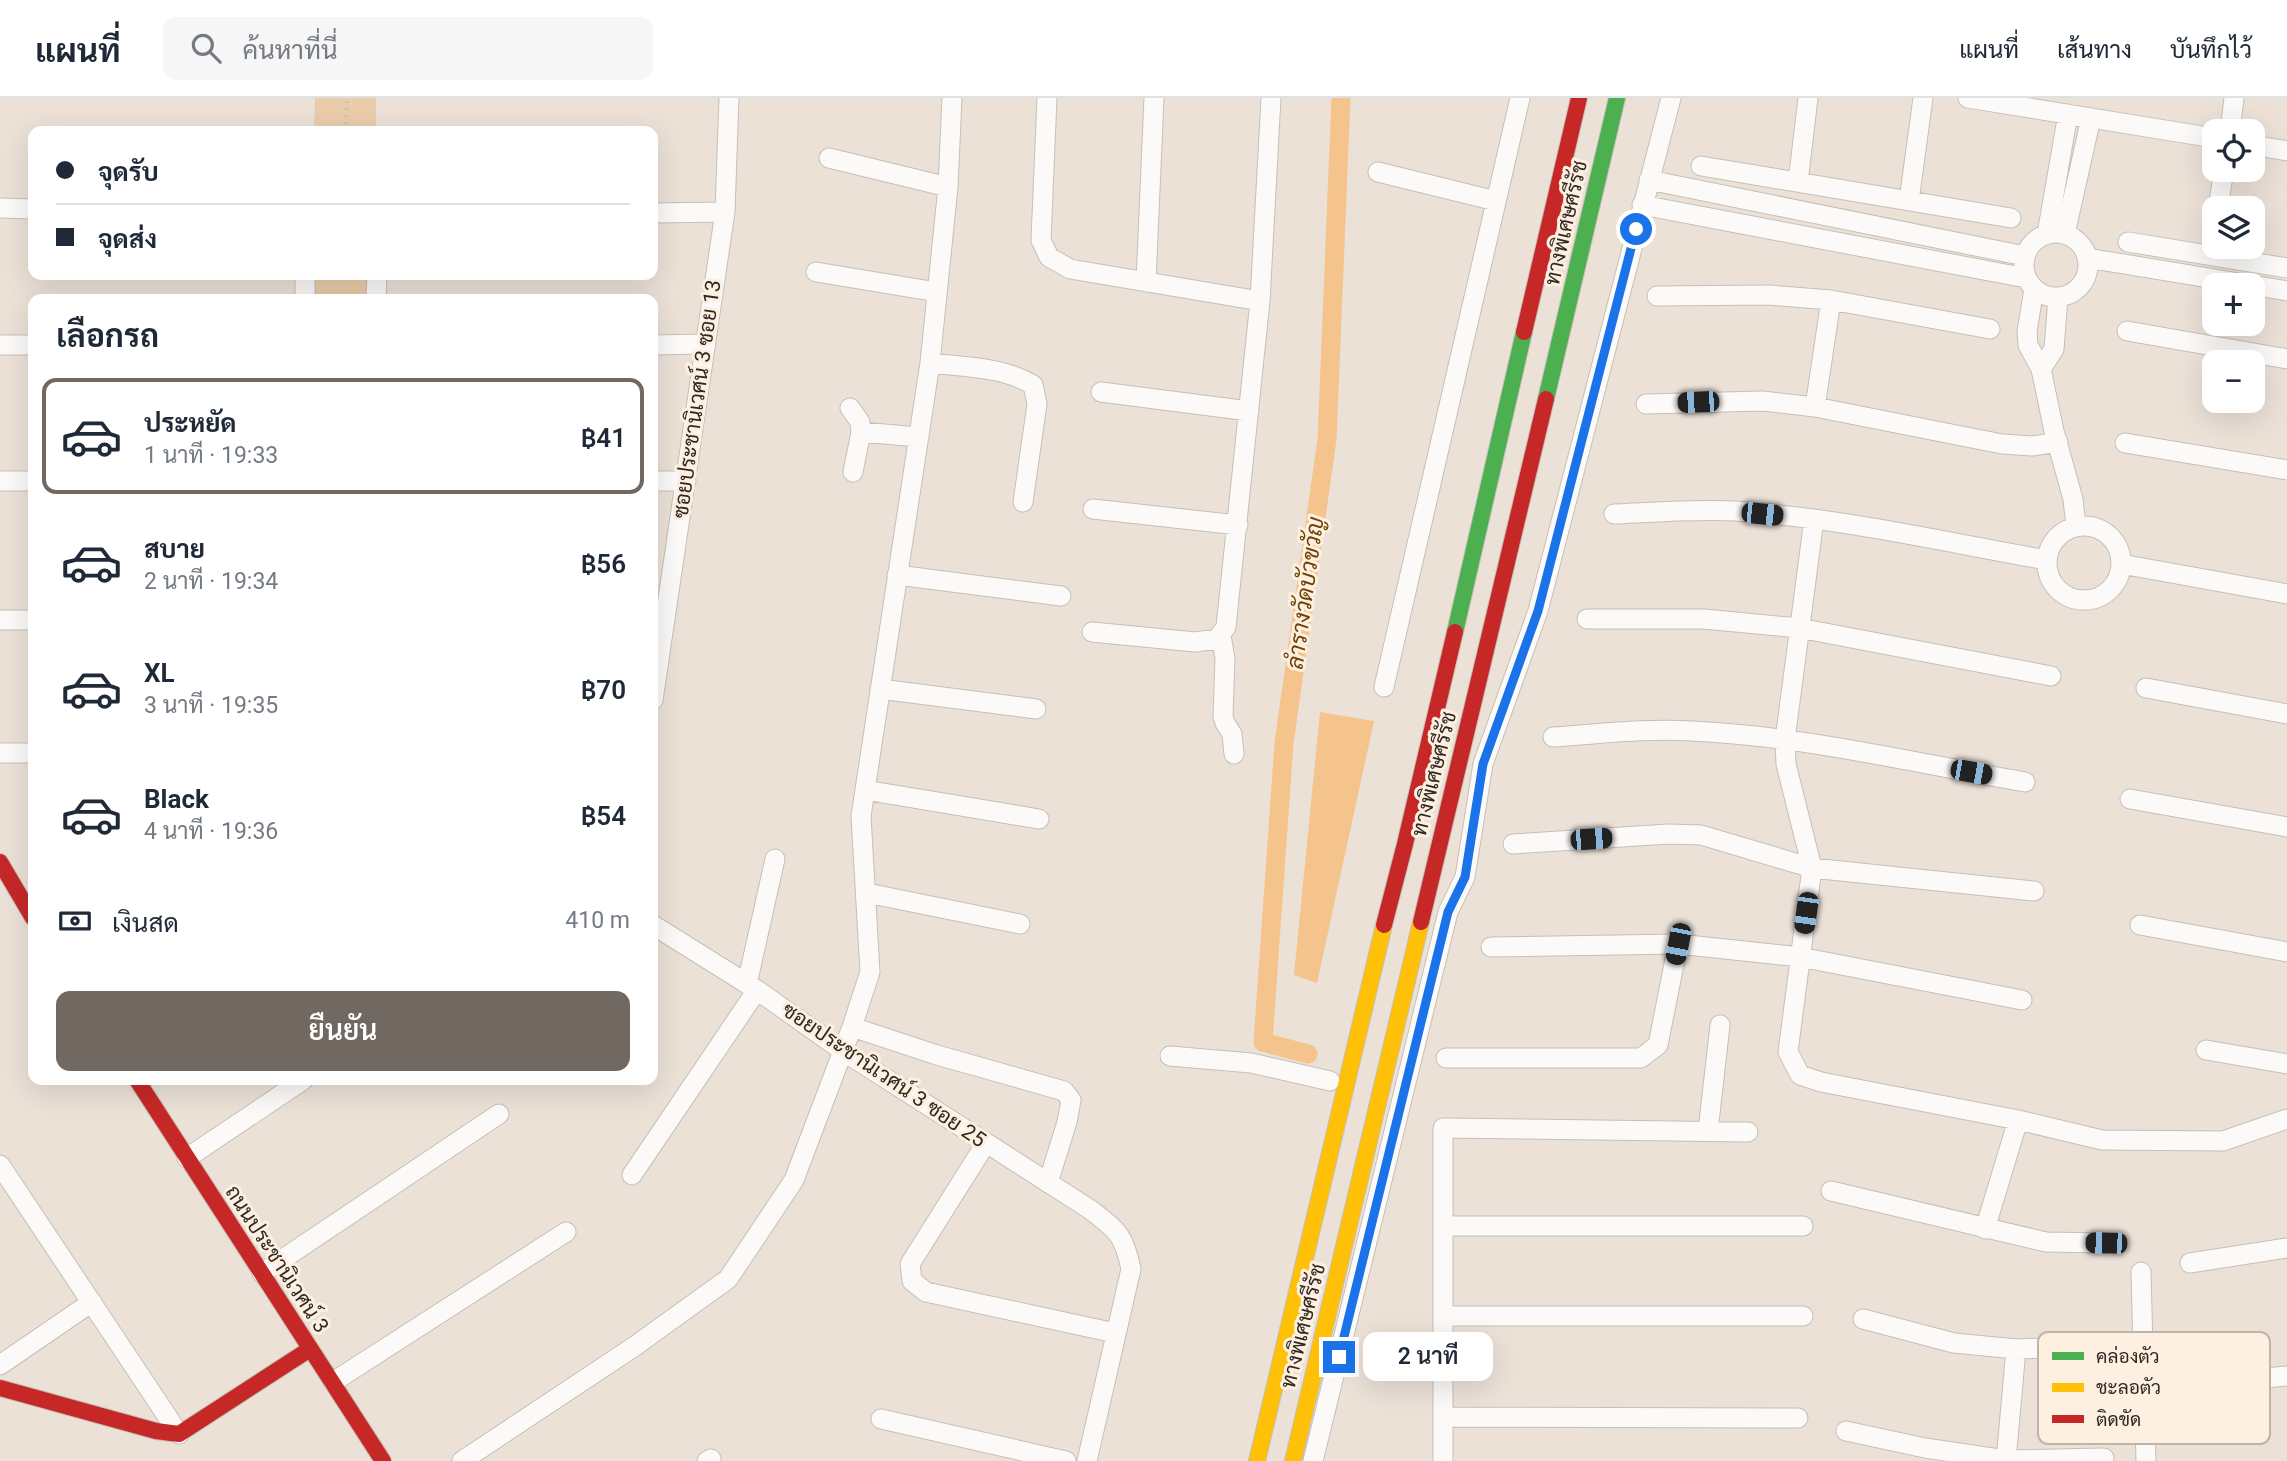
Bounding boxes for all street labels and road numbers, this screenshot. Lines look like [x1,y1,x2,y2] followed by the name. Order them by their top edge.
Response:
[1539,158,1592,288] street label: ทางพิเศษศรีรัช
[666,278,726,520] street label: ซอยประชานิเวศน์ 3 ซอย 13
[1406,709,1461,839] street label: ทางพิเศษศรีรัช
[778,996,991,1152] street label: ซอยประชานิเวศน์ 3 ซอย 25
[220,1180,335,1337] street label: ถนนประชานิเวศน์ 3
[1275,1261,1330,1391] street label: ทางพิเศษศรีรัช

